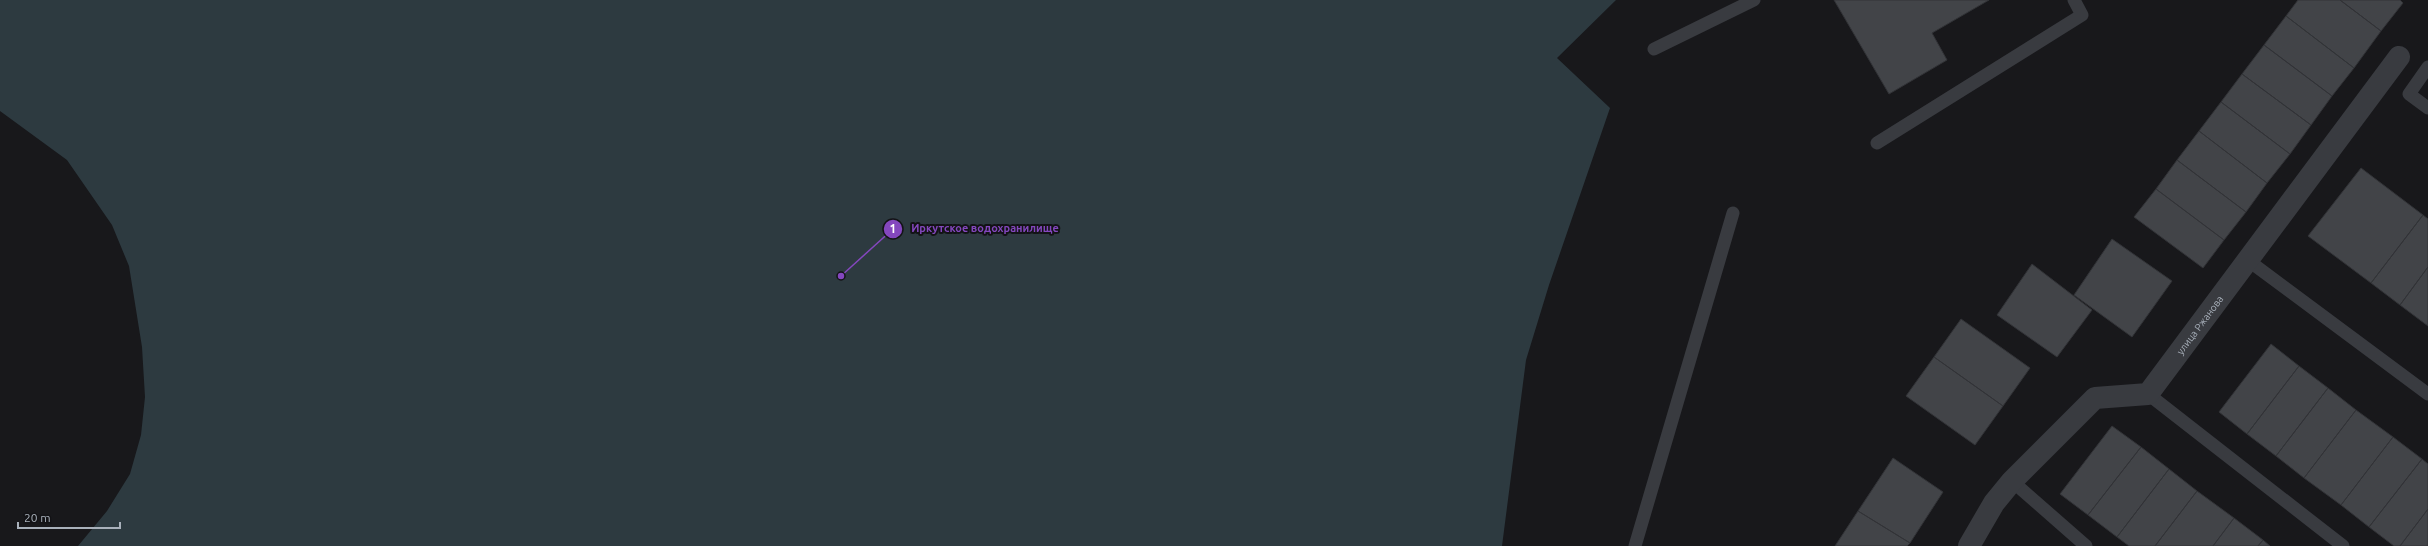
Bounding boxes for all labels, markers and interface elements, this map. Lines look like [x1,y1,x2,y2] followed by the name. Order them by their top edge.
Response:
[883,217,1066,240] callout: Иркутское водохранилище
[890,222,896,235] text: 1
[911,222,1059,234] text: Иркутское водохранилище
[2174,293,2225,357] street label: улица Ржанова
[18,504,120,530] scale bar
[24,511,51,524] text: 20 m

